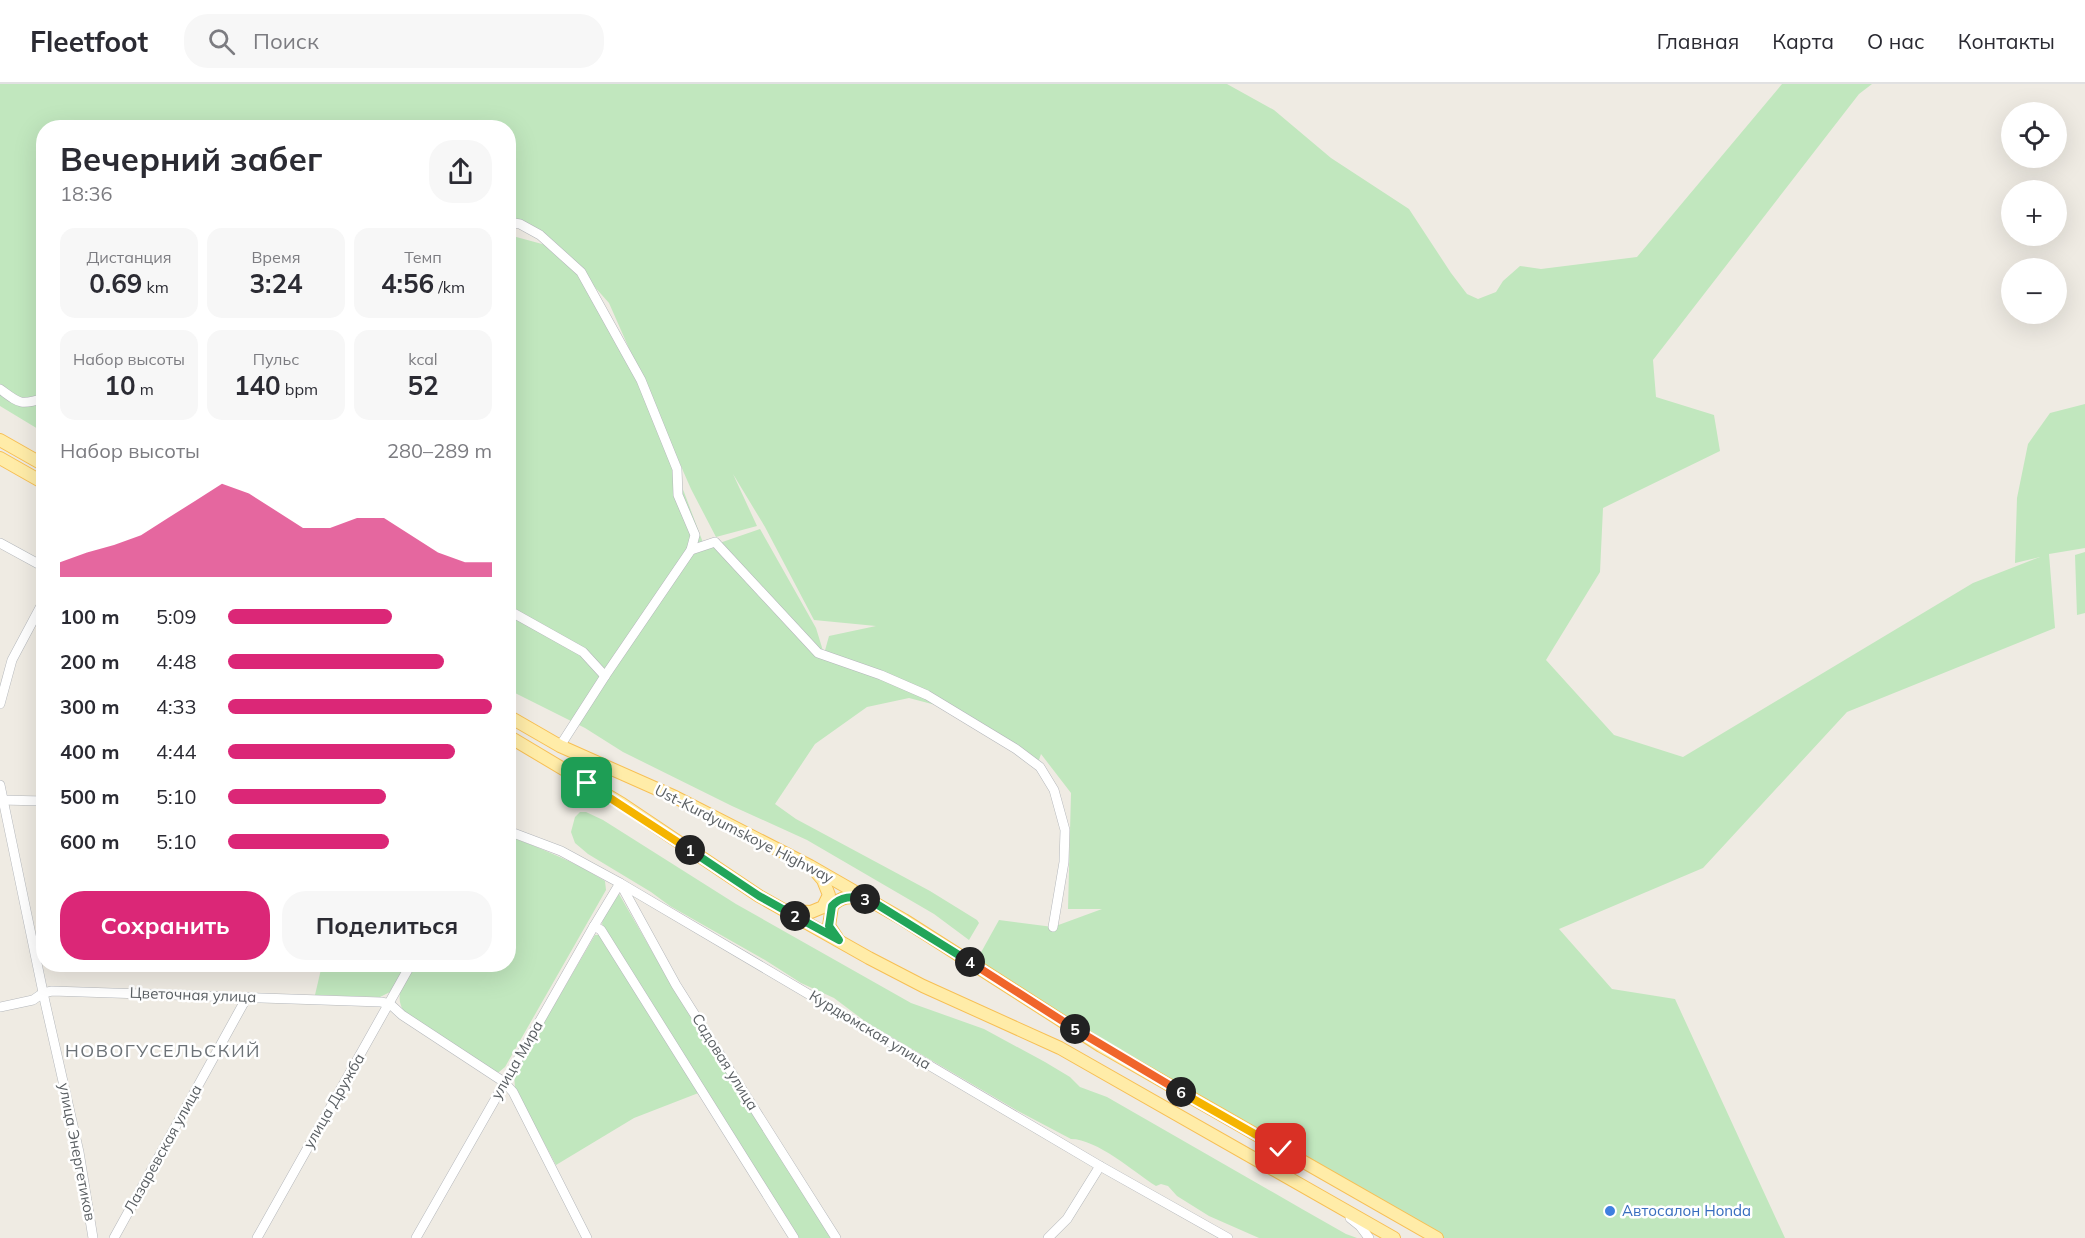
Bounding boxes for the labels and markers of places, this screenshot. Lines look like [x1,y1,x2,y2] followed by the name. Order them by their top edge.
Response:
[561,757,612,808] pin
[675,835,705,865] pin: 1
[850,884,880,914] pin: 3
[780,901,810,931] pin: 2
[955,947,985,977] pin: 4
[1060,1014,1090,1044] pin: 5
[1166,1077,1196,1107] pin: 6
[1255,1123,1306,1174] pin
[1622,1201,1751,1220] place label: Автосалон Honda
[1603,1204,1617,1218] marker: Автосалон Honda

